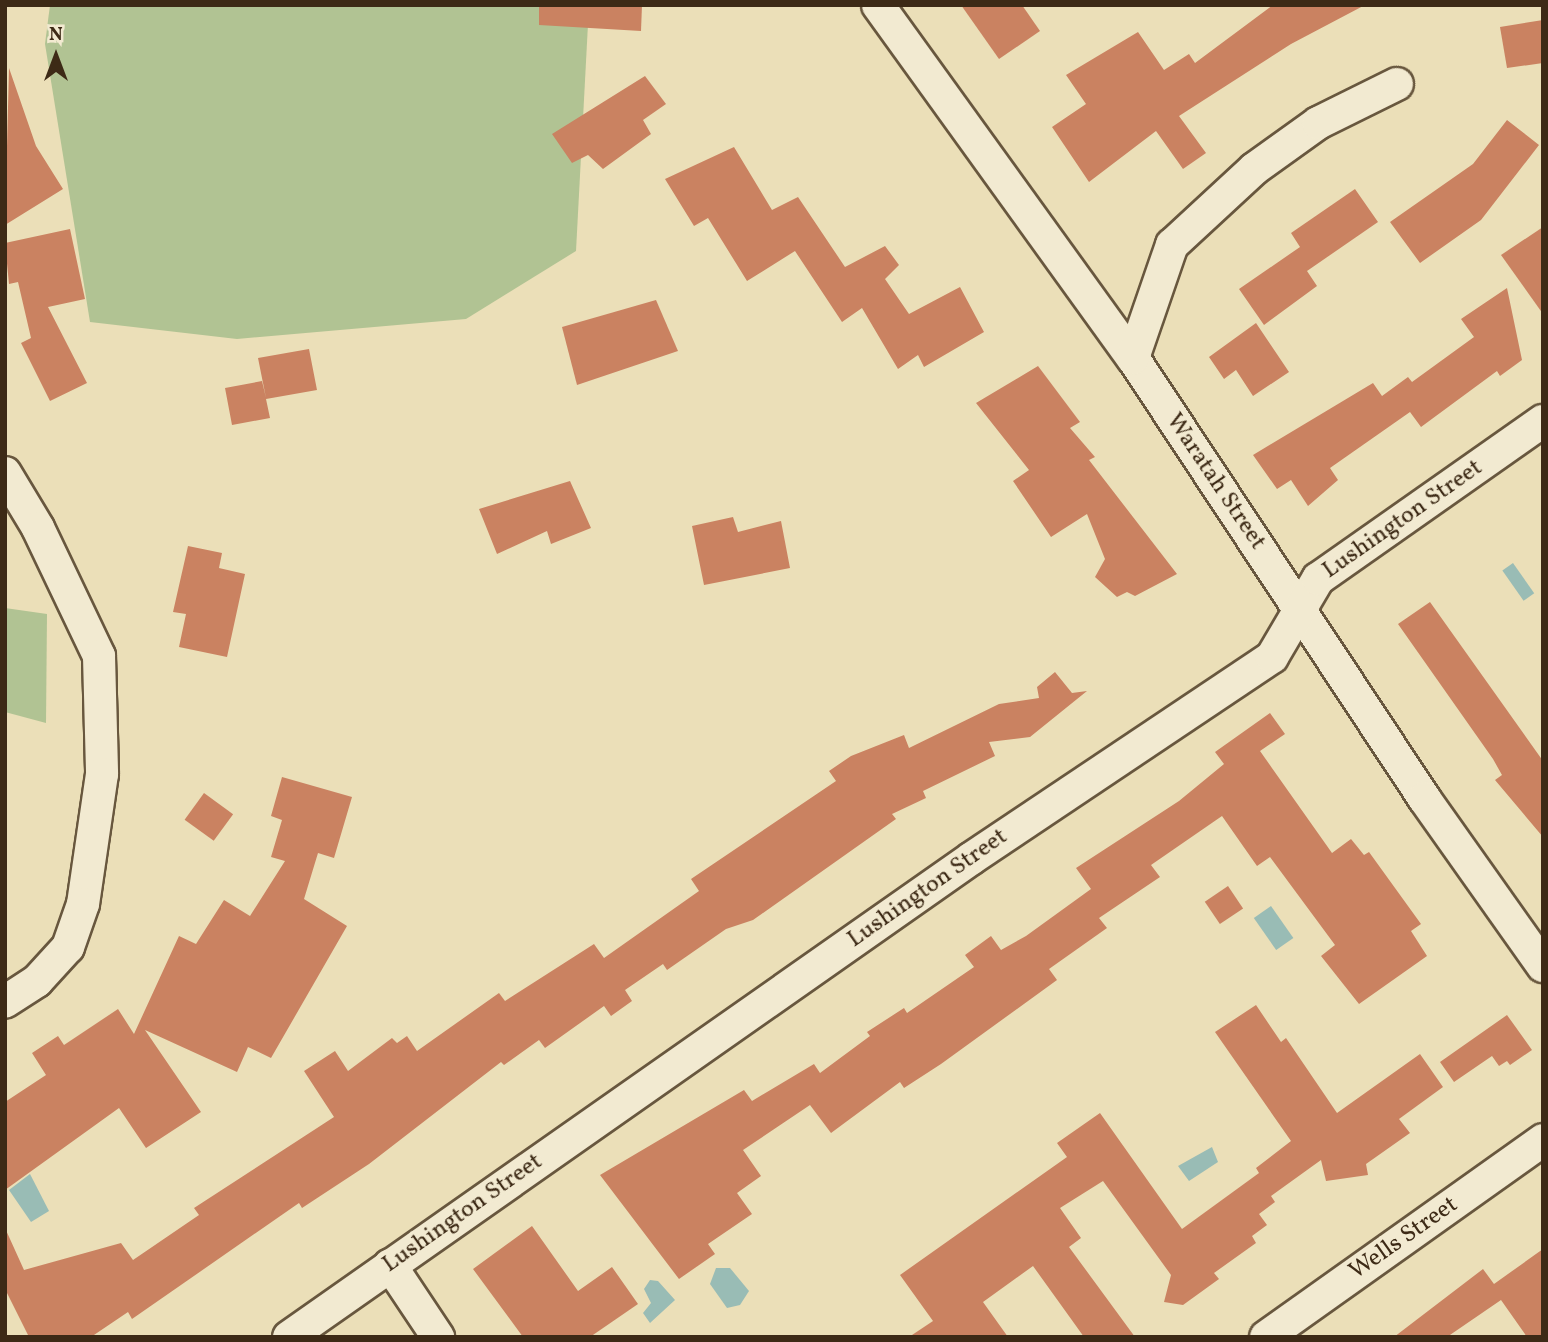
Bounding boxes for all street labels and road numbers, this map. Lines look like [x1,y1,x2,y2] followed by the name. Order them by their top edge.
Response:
[1159,408,1271,556] street label: Waratah Street
[1318,454,1488,586] street label: Lushington Street
[843,823,1013,955] street label: Lushington Street
[378,1148,548,1280] street label: Lushington Street
[1344,1191,1464,1287] street label: Wells Street

